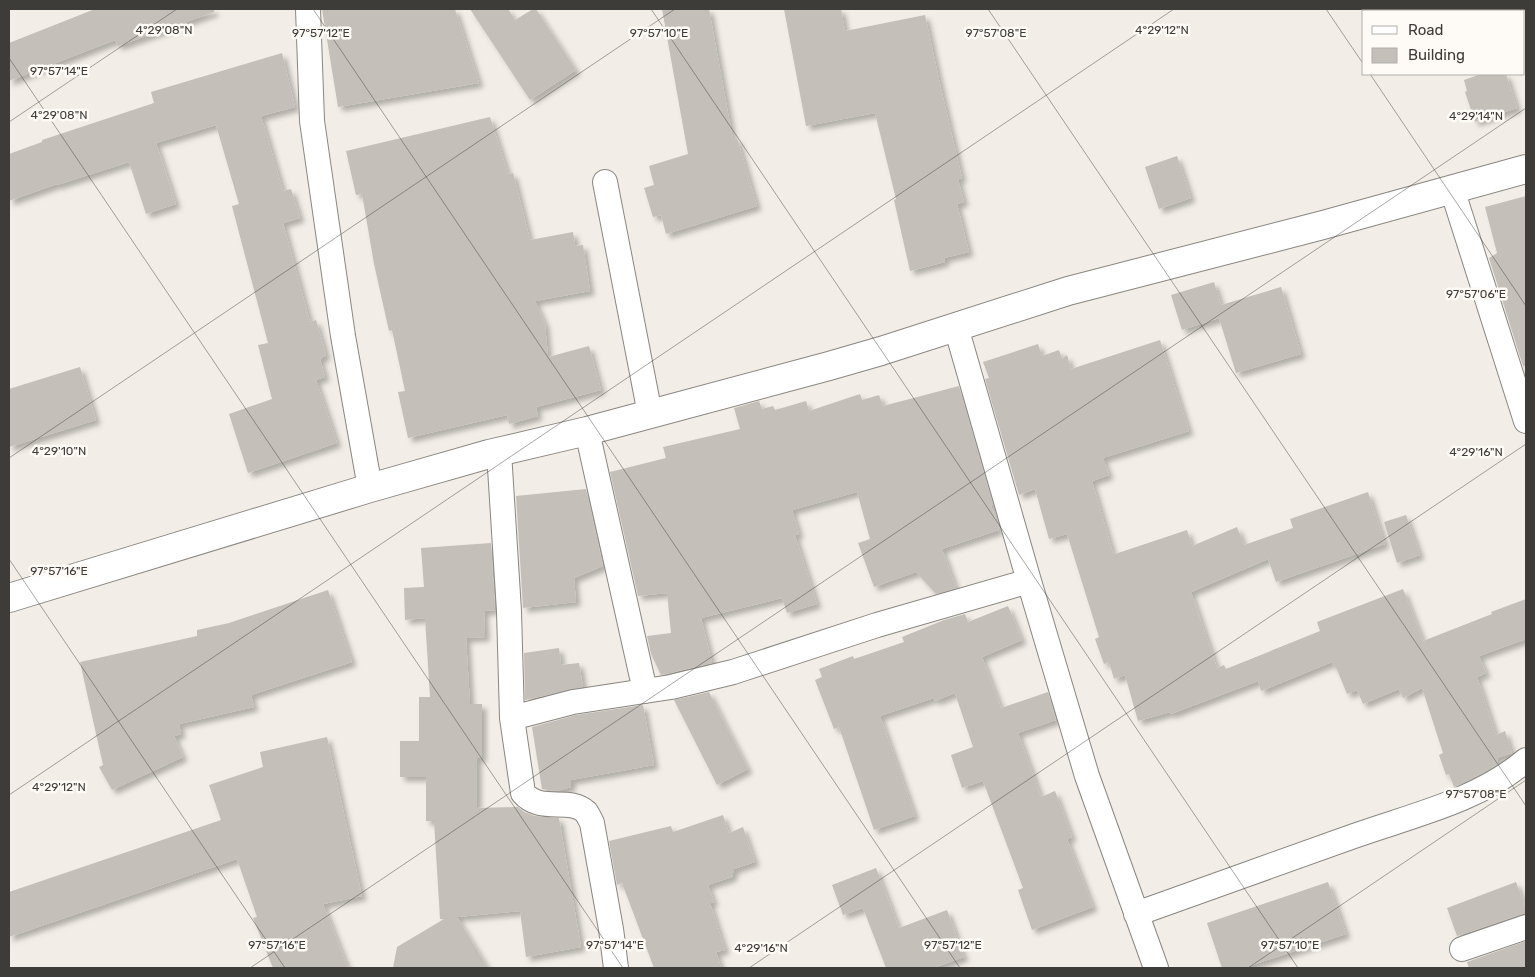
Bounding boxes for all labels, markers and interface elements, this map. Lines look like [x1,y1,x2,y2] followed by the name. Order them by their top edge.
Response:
[1362,10,1525,75] legend
[1408,21,1444,39] text: Road
[136,23,192,37] text: 4°29'08"N
[1135,23,1189,37] text: 4°29'12"N
[292,26,350,40] text: 97°57'12"E
[630,26,688,40] text: 97°57'10"E
[966,26,1026,40] text: 97°57'08"E
[1408,46,1465,64] text: Building
[30,64,88,78] text: 97°57'14"E
[31,108,87,122] text: 4°29'08"N
[1449,109,1503,123] text: 4°29'14"N
[1446,287,1506,301] text: 97°57'06"E
[32,444,86,458] text: 4°29'10"N
[1449,445,1503,459] text: 4°29'16"N
[30,564,88,578] text: 97°57'16"E
[32,780,86,794] text: 4°29'12"N
[1446,787,1506,801] text: 97°57'08"E
[248,938,306,952] text: 97°57'16"E
[586,938,644,952] text: 97°57'14"E
[924,938,982,952] text: 97°57'12"E
[1261,938,1319,952] text: 97°57'10"E
[734,941,788,955] text: 4°29'16"N

